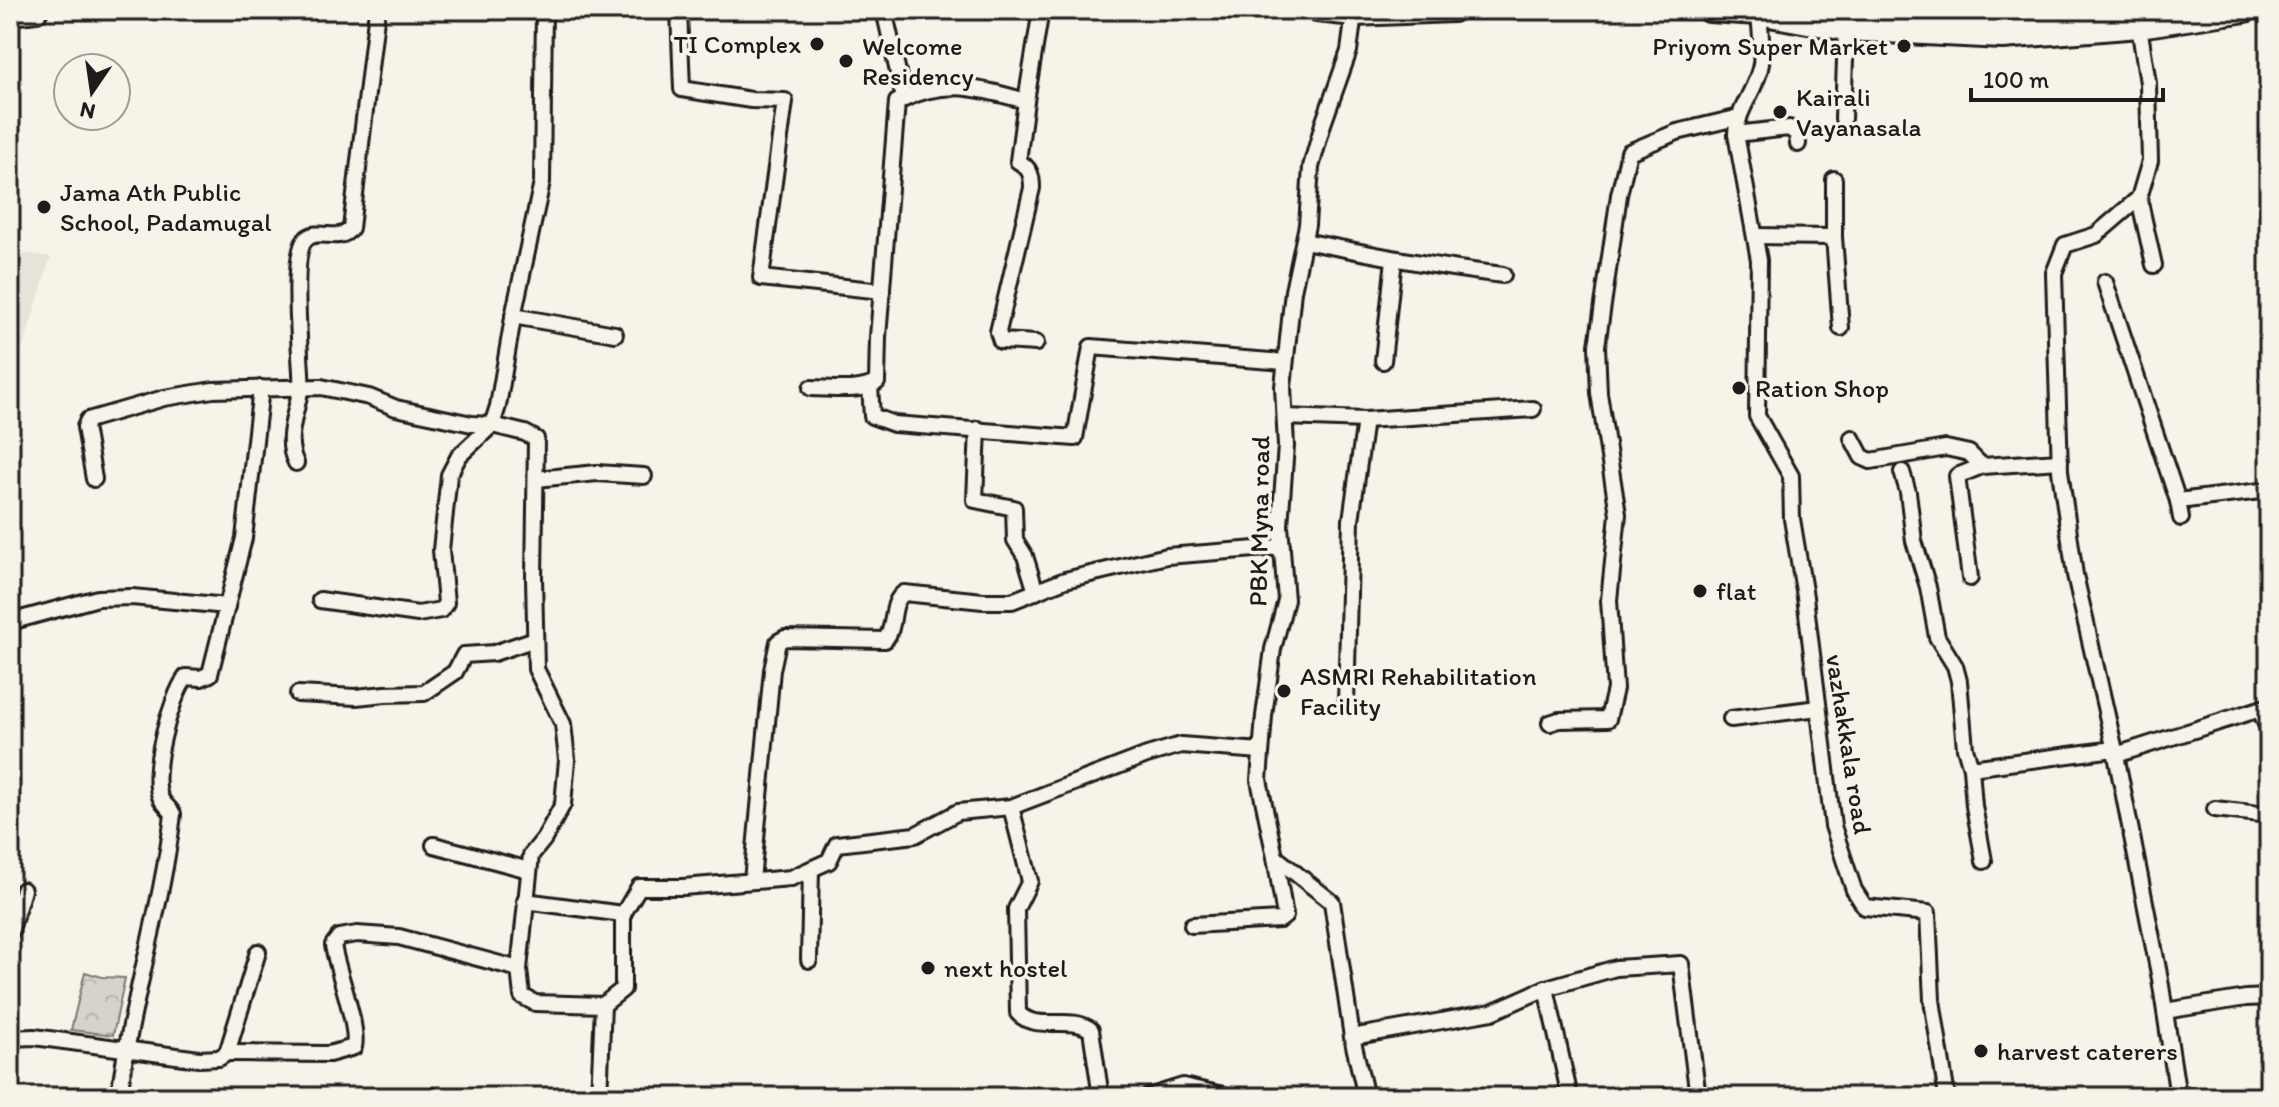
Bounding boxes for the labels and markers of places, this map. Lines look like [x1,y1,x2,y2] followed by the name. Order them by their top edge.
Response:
[674,28,801,60] place label: TI Complex
[862,30,974,92] place label: Welcome Residency
[1652,30,1888,62] place label: Priyom Super Market
[808,35,826,53] marker: TI Complex
[1895,37,1913,55] marker: Priyom Super Market
[837,52,855,70] marker: Welcome Residency
[1796,81,1922,143] place label: Kairali Vayanasala
[1771,103,1789,121] marker: Kairali Vayanasala
[60,176,272,238] place label: Jama Ath Public School, Padamugal
[35,198,53,216] marker: Jama Ath Public School, Padamugal
[1755,372,1889,404] place label: Ration Shop
[1730,379,1748,397] marker: Ration Shop
[1716,575,1757,607] place label: flat
[1691,582,1709,600] marker: flat
[1300,660,1537,722] place label: ASMRI Rehabilitation Facility
[1275,682,1293,700] marker: ASMRI Rehabilitation Facility
[944,952,1067,984] place label: next hostel
[919,959,937,977] marker: next hostel
[1997,1035,2178,1067] place label: harvest caterers
[1972,1042,1990,1060] marker: harvest caterers

